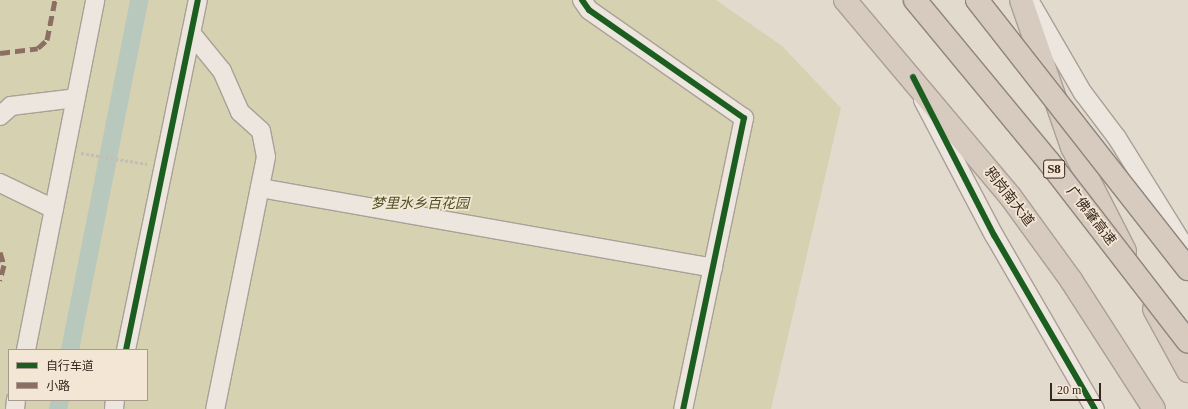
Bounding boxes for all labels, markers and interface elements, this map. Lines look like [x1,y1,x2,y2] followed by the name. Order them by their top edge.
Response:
[1043,158,1065,180] road number: S8
[981,164,1037,230] street label: 鸦岗南大道
[1063,183,1119,249] street label: 广佛肇高速
[371,196,469,212] park label: 梦里水乡百花园
[8,349,148,401] legend
[46,359,94,373] text: 自行车道
[1052,375,1103,401] scale bar
[46,379,70,393] text: 小路
[1057,383,1081,397] text: 20 m

